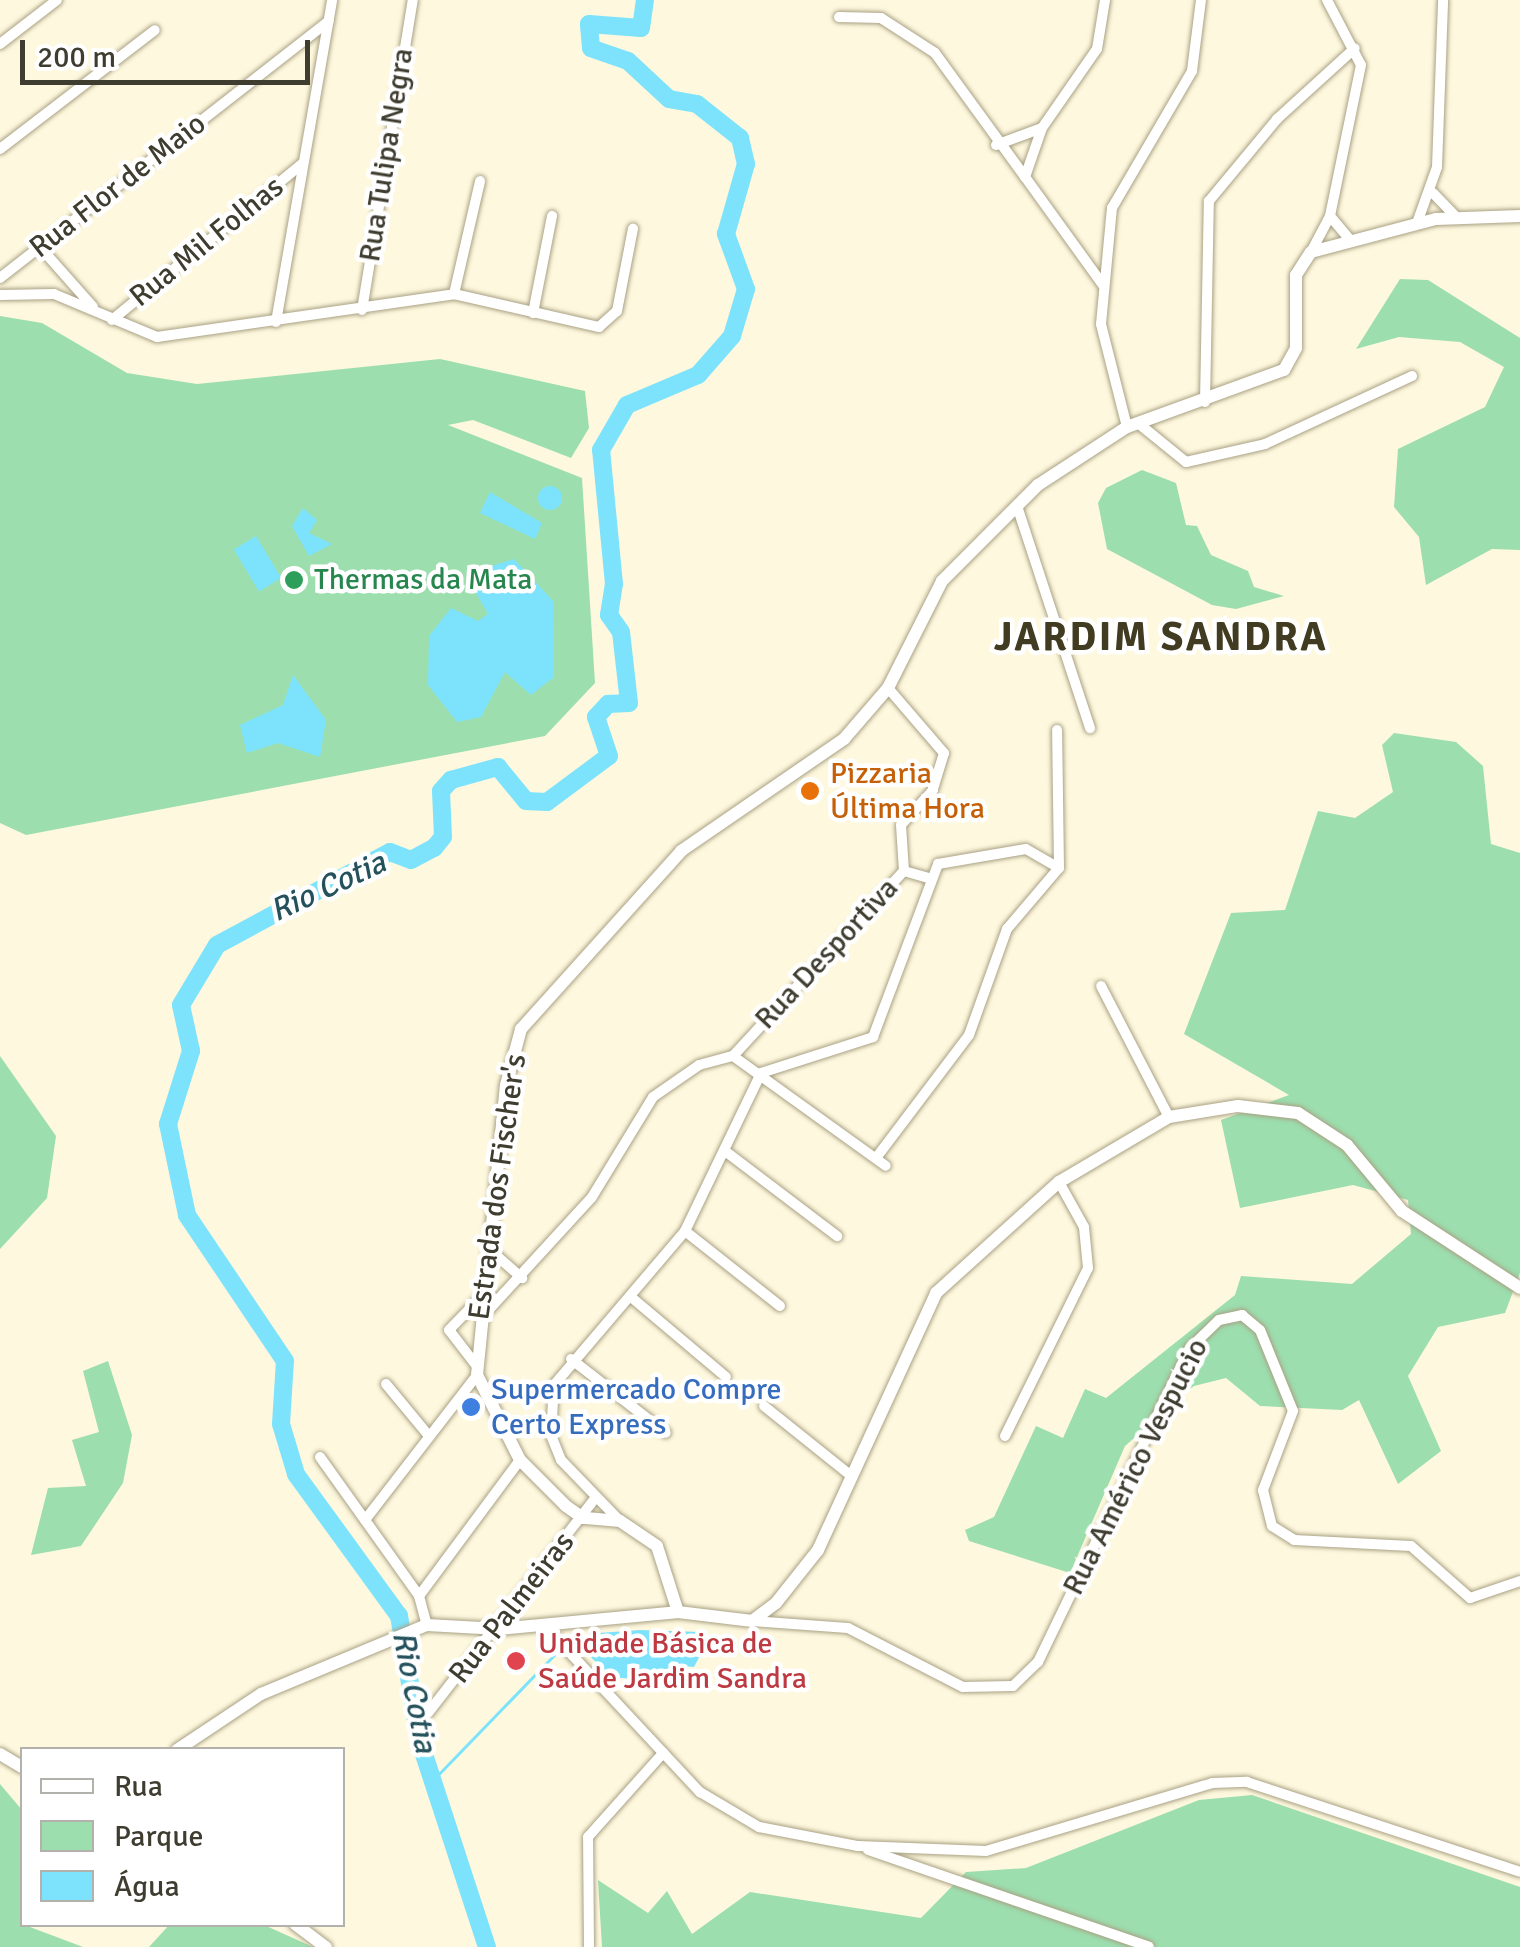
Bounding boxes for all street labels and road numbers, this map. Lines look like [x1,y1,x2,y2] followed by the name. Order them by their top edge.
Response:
[352,45,422,265] street label: Rua Tulipa Negra
[23,106,213,266] street label: Rua Flor de Maio
[123,169,291,315] street label: Rua Mil Folhas
[748,871,906,1037] street label: Rua Desportiva
[462,1052,534,1322] street label: Estrada dos Fischer's
[1056,1333,1216,1601] street label: Rua Américo Vespucio
[442,1525,582,1691] street label: Rua Palmeiras

